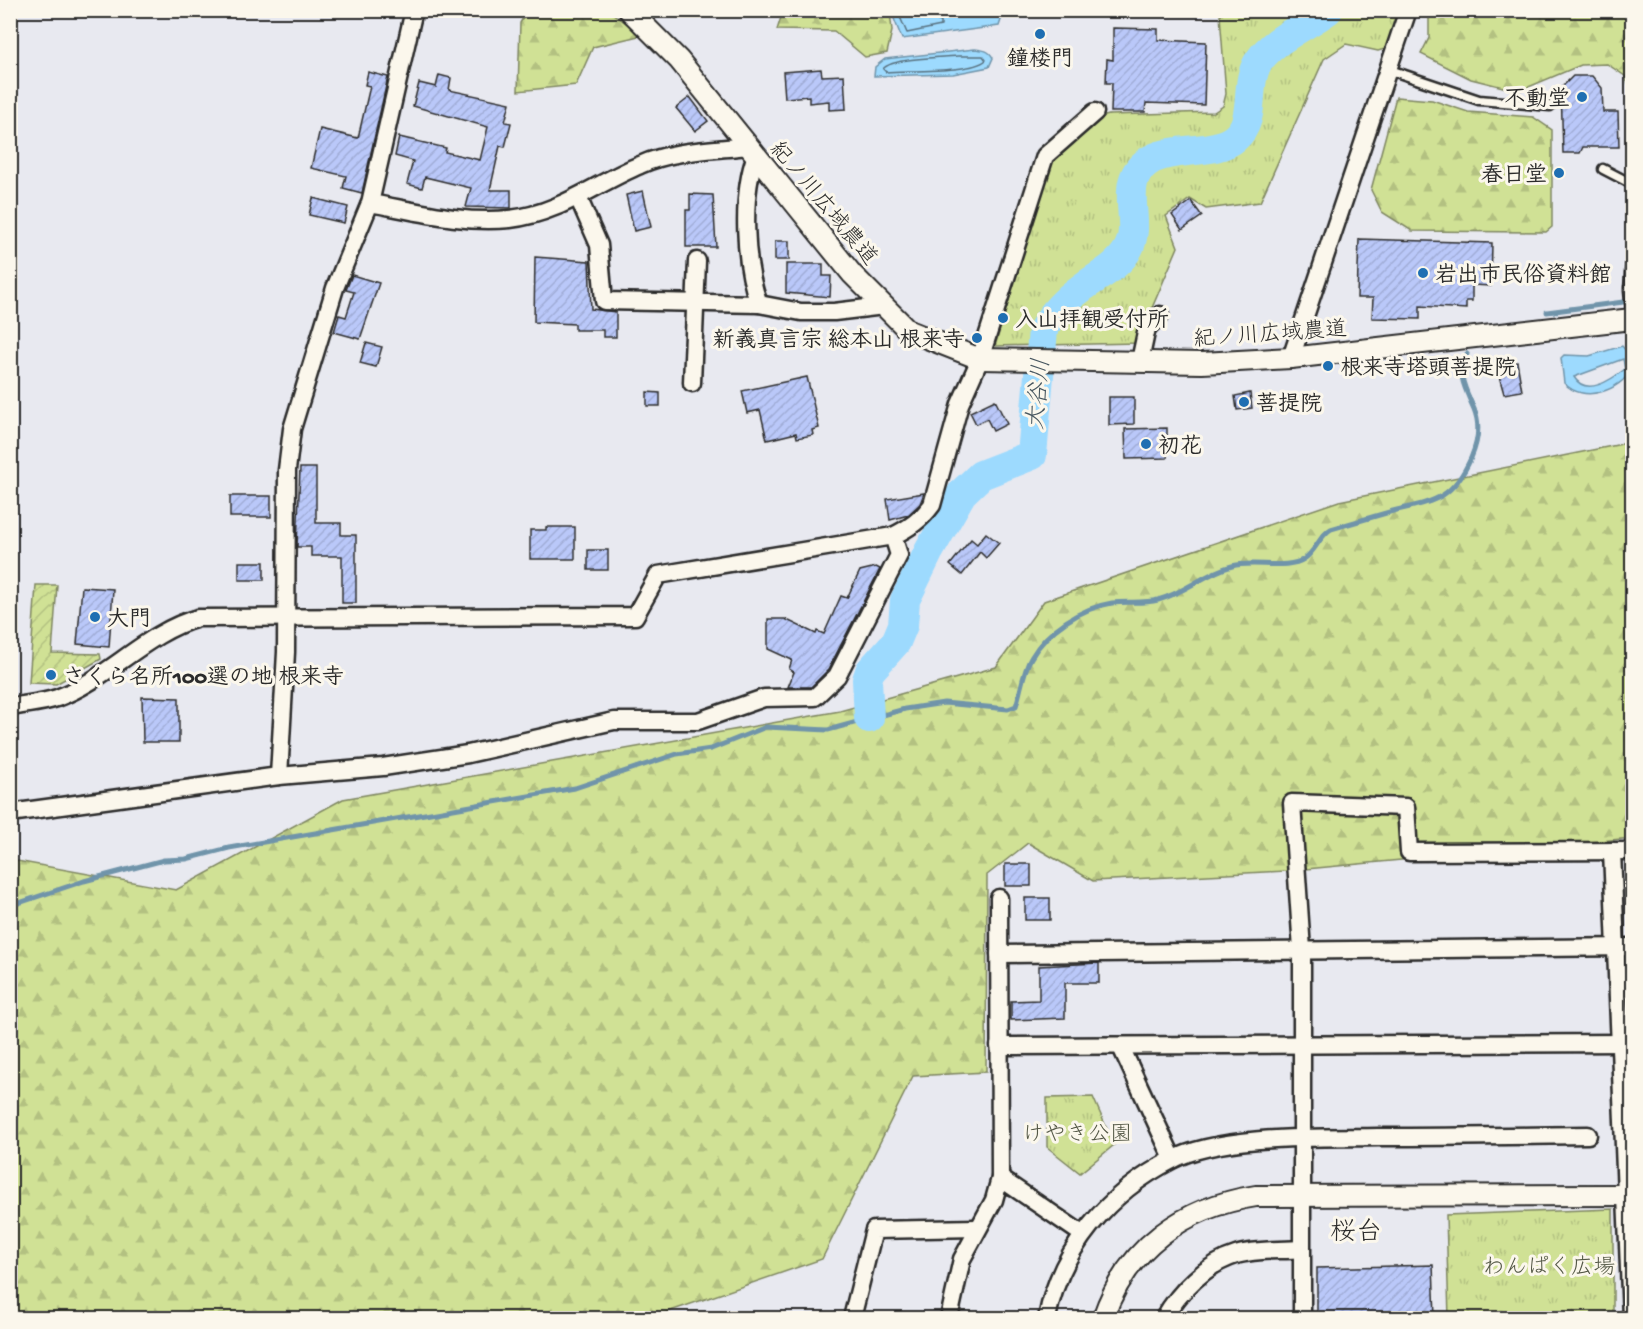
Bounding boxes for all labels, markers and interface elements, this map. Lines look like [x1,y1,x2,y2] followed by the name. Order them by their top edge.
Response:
[1033,27,1047,41] marker: 鐘楼門
[1007,47,1073,74] place label: 鐘楼門
[1504,86,1570,114] place label: 不動堂
[1575,90,1589,104] marker: 不動堂
[762,137,882,272] street label: 紀ノ川広域農道
[1481,162,1547,190] place label: 春日堂
[1552,166,1566,180] marker: 春日堂
[1435,262,1611,290] place label: 岩出市民俗資料館
[1416,266,1430,280] marker: 岩出市民俗資料館
[1015,308,1169,335] place label: 入山拝観受付所
[996,311,1010,325] marker: 入山拝観受付所
[1192,317,1348,354] street label: 紀ノ川広域農道
[713,327,965,355] place label: 新義真言宗 総本山 根来寺
[970,331,984,345] marker: 新義真言宗 総本山 根来寺
[1340,355,1516,383] place label: 根来寺塔頭菩提院
[1023,357,1058,431] water label: 大谷川
[1321,359,1335,373] marker: 根来寺塔頭菩提院
[1256,392,1322,419] place label: 菩提院
[1237,395,1251,409] marker: 菩提院
[1158,434,1202,461] place label: 初花
[1139,437,1153,451] marker: 初花
[107,607,151,634] place label: 大門
[88,610,102,624] marker: 大門
[63,664,344,692] place label: さくら名所100選の地 根来寺
[44,668,58,682] marker: さくら名所100選の地 根来寺
[1022,1123,1132,1149] park label: けやき公園
[1330,1218,1382,1250] district label: 桜台
[1483,1255,1615,1282] park label: わんぱく広場

